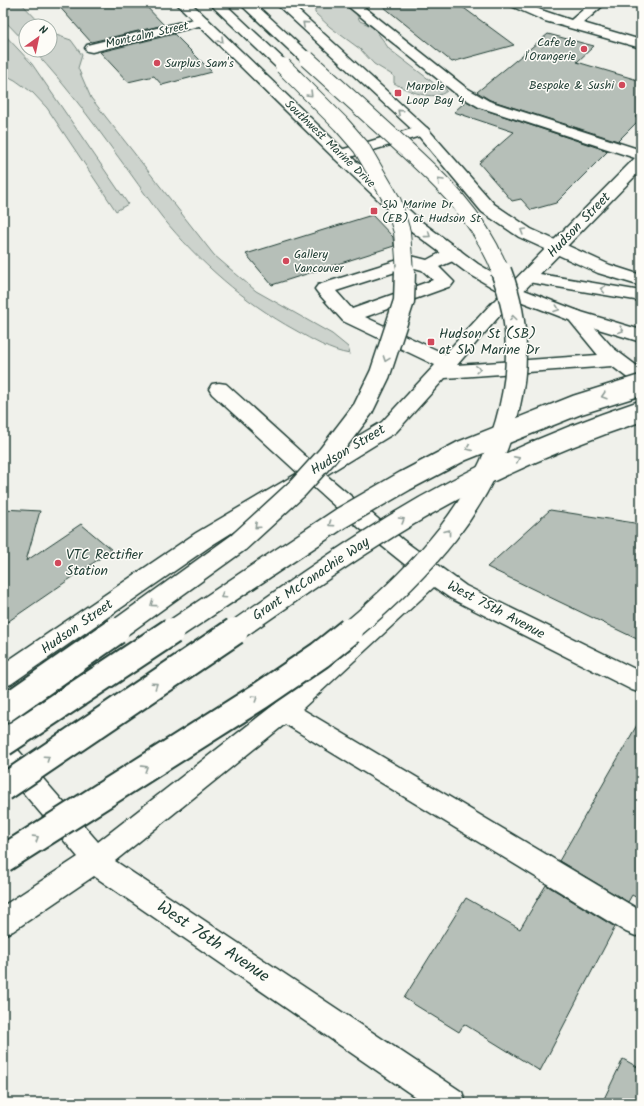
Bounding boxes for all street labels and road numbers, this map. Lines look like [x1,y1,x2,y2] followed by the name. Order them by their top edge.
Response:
[104,16,191,54] street label: Montcalm Street
[280,95,380,193] street label: Southwest Marine Drive
[542,187,616,263] street label: Hudson Street
[306,419,390,481] street label: Hudson Street
[248,531,374,627] street label: Grant McConachie Way
[443,575,549,645] street label: West 75th Avenue
[36,594,118,660] street label: Hudson Street
[151,894,275,990] street label: West 76th Avenue

